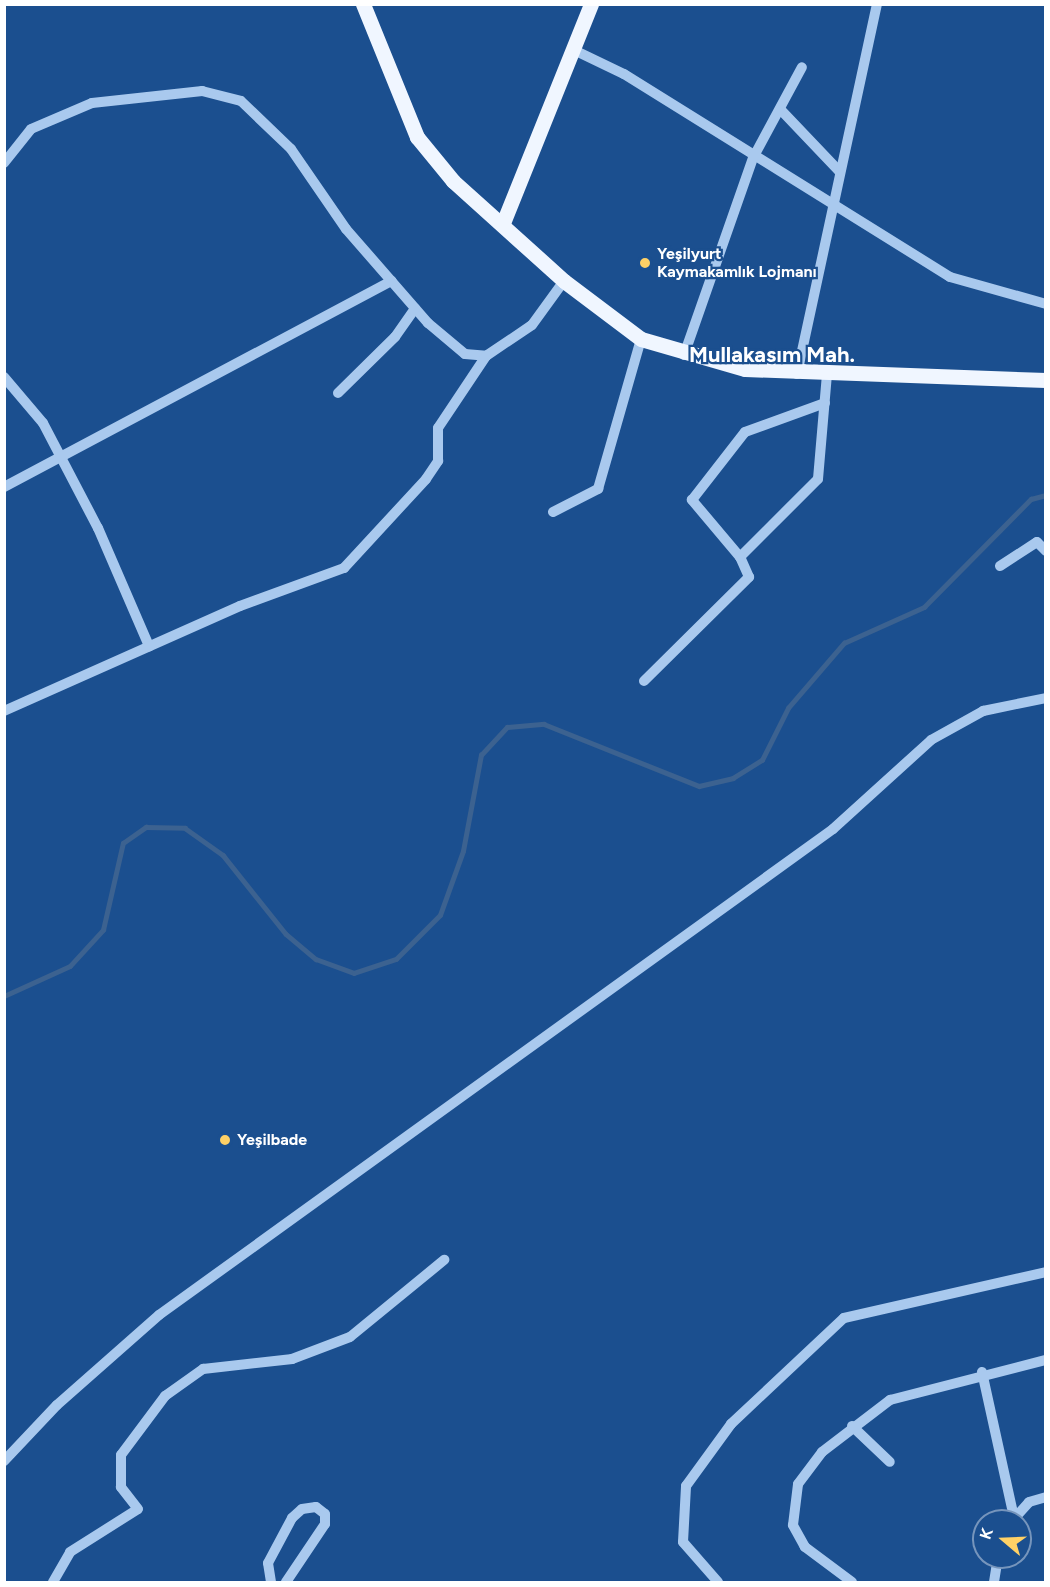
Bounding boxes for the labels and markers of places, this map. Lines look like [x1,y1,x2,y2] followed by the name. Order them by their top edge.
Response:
[657,244,817,282] place label: Yeşilyurt Kaymakamlık Lojmanı
[638,256,652,270] marker: Yeşilyurt Kaymakamlık Lojmanı
[237,1130,307,1150] place label: Yeşilbade
[218,1133,232,1147] marker: Yeşilbade

